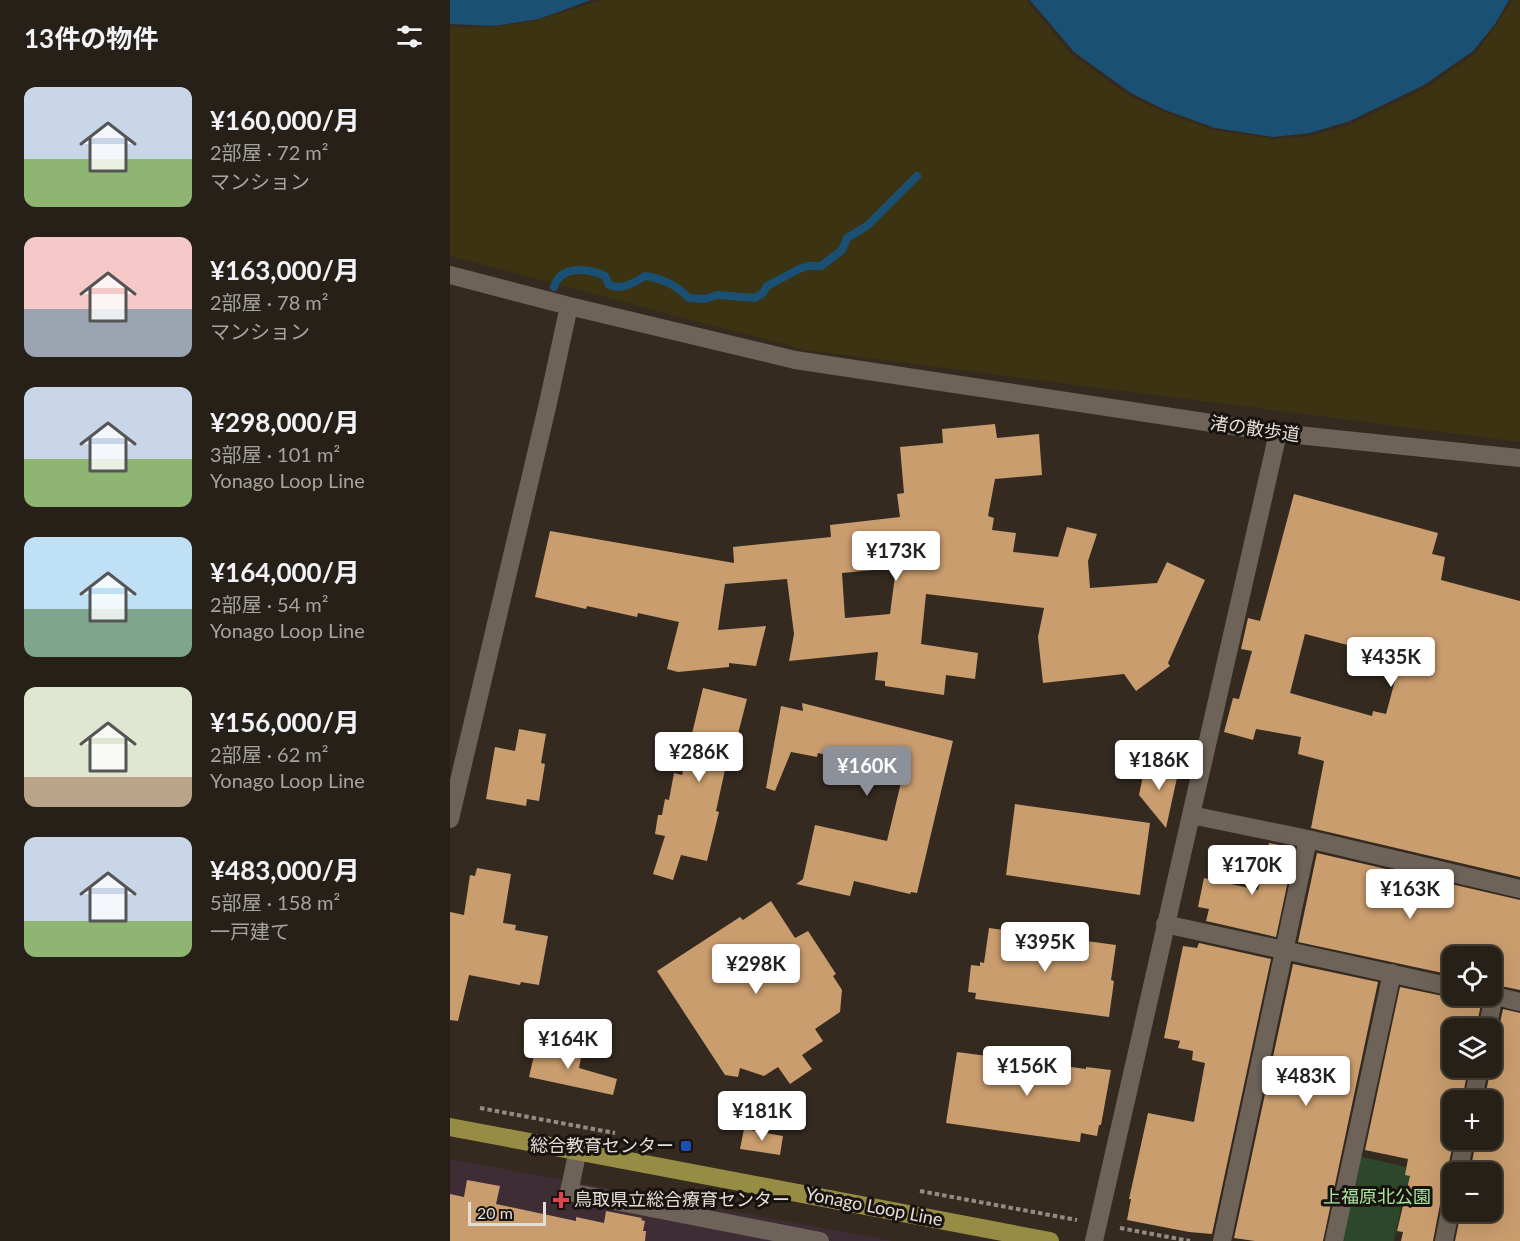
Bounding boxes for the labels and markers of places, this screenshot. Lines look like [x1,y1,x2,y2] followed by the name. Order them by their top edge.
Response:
[854,531,938,582] pin: ¥173K
[1349,637,1433,688] pin: ¥435K
[657,732,741,783] pin: ¥286K
[1117,740,1201,791] pin: ¥186K
[825,746,909,797] pin: ¥160K
[1210,845,1294,896] pin: ¥170K
[1368,869,1452,920] pin: ¥163K
[1003,922,1087,973] pin: ¥395K
[714,944,798,995] pin: ¥298K
[526,1019,610,1070] pin: ¥164K
[985,1046,1069,1097] pin: ¥156K
[1264,1056,1348,1107] pin: ¥483K
[720,1091,804,1142] pin: ¥181K
[530,1134,674,1156] place label: 総合教育センター
[679,1139,693,1153] marker: 総合教育センター
[574,1188,790,1210] place label: 鳥取県立総合療育センター
[552,1191,570,1209] marker: 鳥取県立総合療育センター

